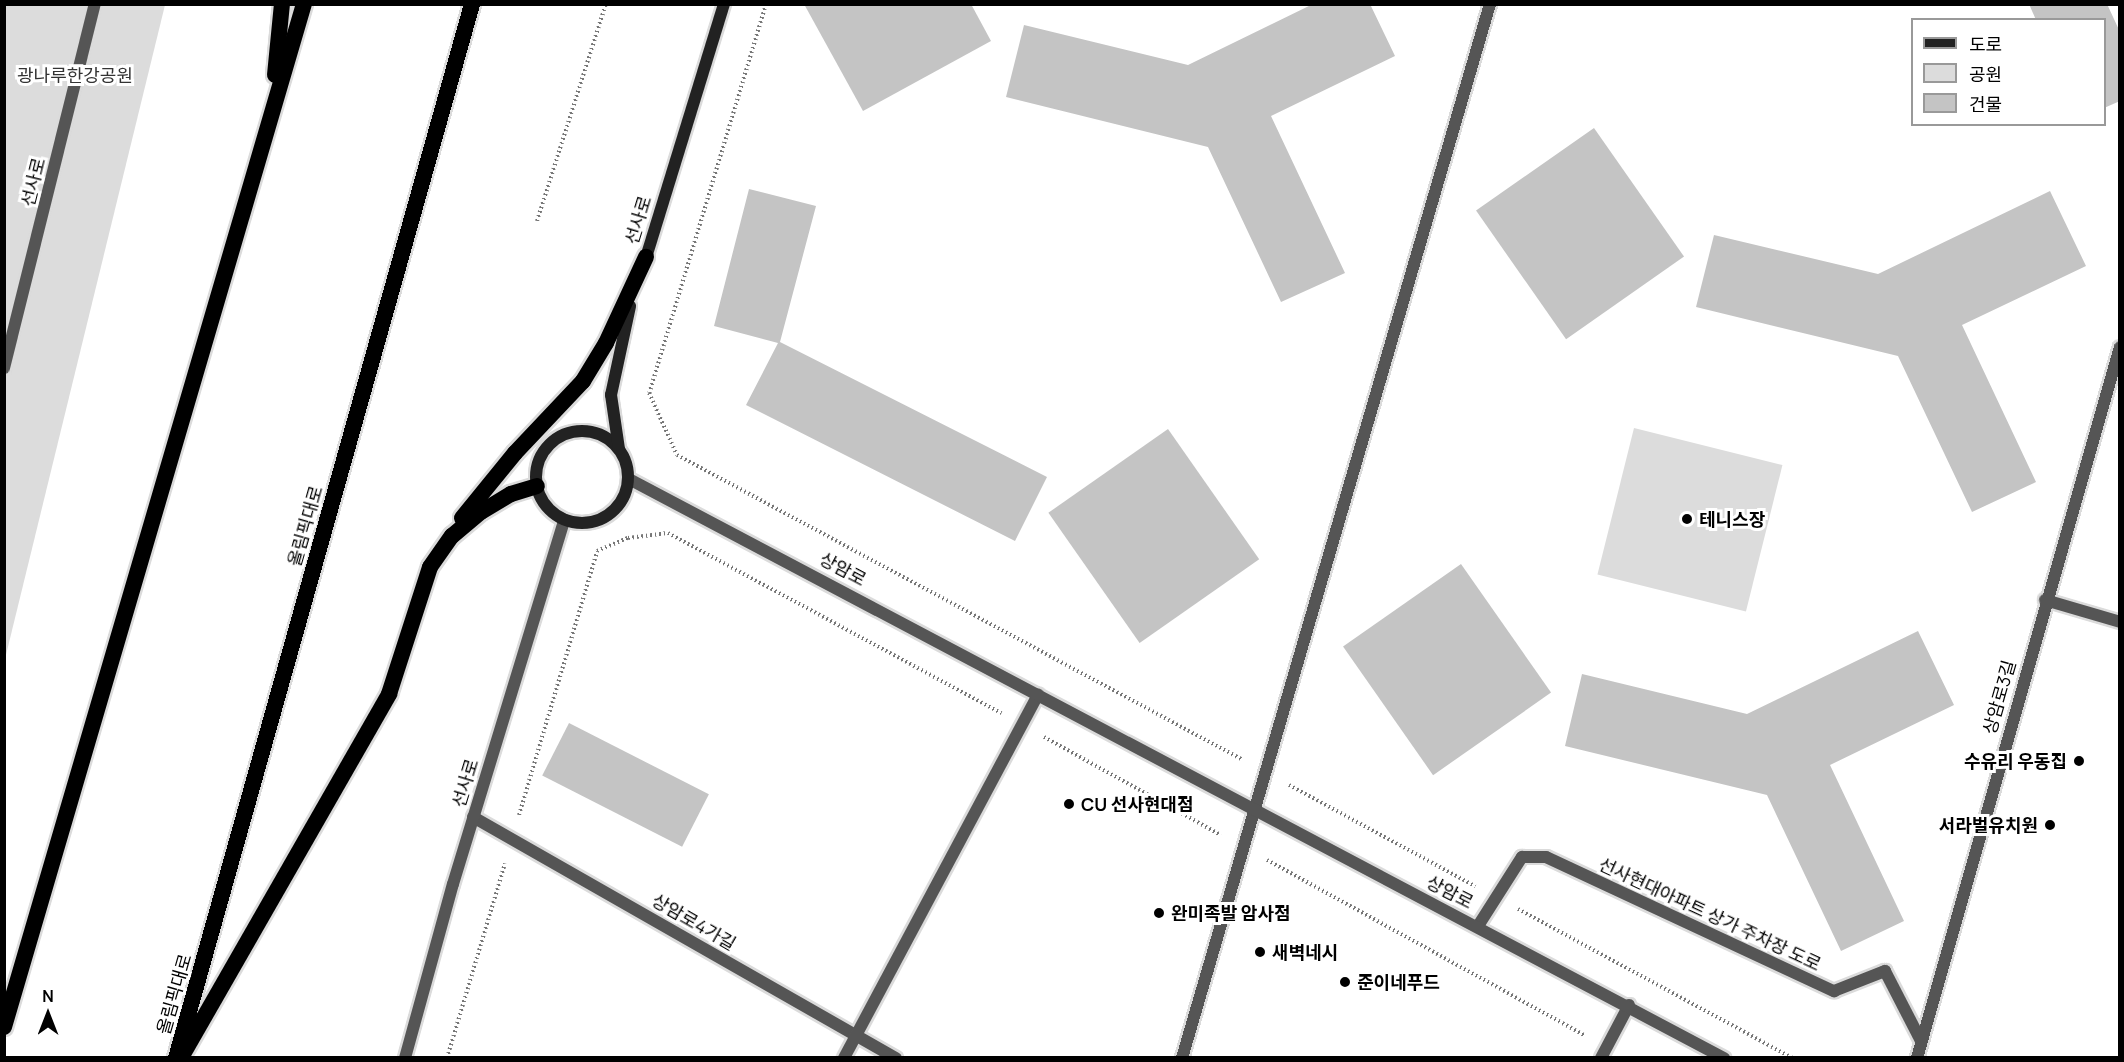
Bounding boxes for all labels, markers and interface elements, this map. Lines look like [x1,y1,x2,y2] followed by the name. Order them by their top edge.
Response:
[1911,18,2106,126] legend
[1969,32,2002,56] text: 도로
[1969,62,2002,86] text: 공원
[17,64,133,86] park label: 광나루한강공원
[1969,92,2002,116] text: 건물
[17,155,49,209] street label: 선사로
[620,193,656,247] street label: 선사로
[283,483,327,569] street label: 올림픽대로
[1699,508,1765,530] place label: 테니스장
[1680,512,1694,526] marker: 테니스장
[816,548,870,590] street label: 상암로
[1978,657,2020,737] street label: 상암로3길
[1964,750,2067,772] place label: 수유리 우동집
[2072,754,2086,768] marker: 수유리 우동집
[447,756,483,810] street label: 선사로
[1081,793,1194,815] place label: CU 선사현대점
[1062,797,1076,811] marker: CU 선사현대점
[1939,814,2038,836] place label: 서라벌유치원
[2043,818,2057,832] marker: 서라벌유치원
[1595,853,1825,975] street label: 선사현대아파트 상가 주차장 도로
[1423,871,1477,913] street label: 상암로
[648,889,740,955] street label: 상암로4가길
[1171,902,1291,924] place label: 완미족발 암사점
[1152,906,1166,920] marker: 완미족발 암사점
[1272,941,1338,963] place label: 새벽네시
[1253,945,1267,959] marker: 새벽네시
[152,951,196,1037] street label: 올림픽대로
[1357,971,1440,993] place label: 준이네푸드
[1338,975,1352,989] marker: 준이네푸드
[18,984,78,1044] north arrow
[42,985,54,1007] text: N

